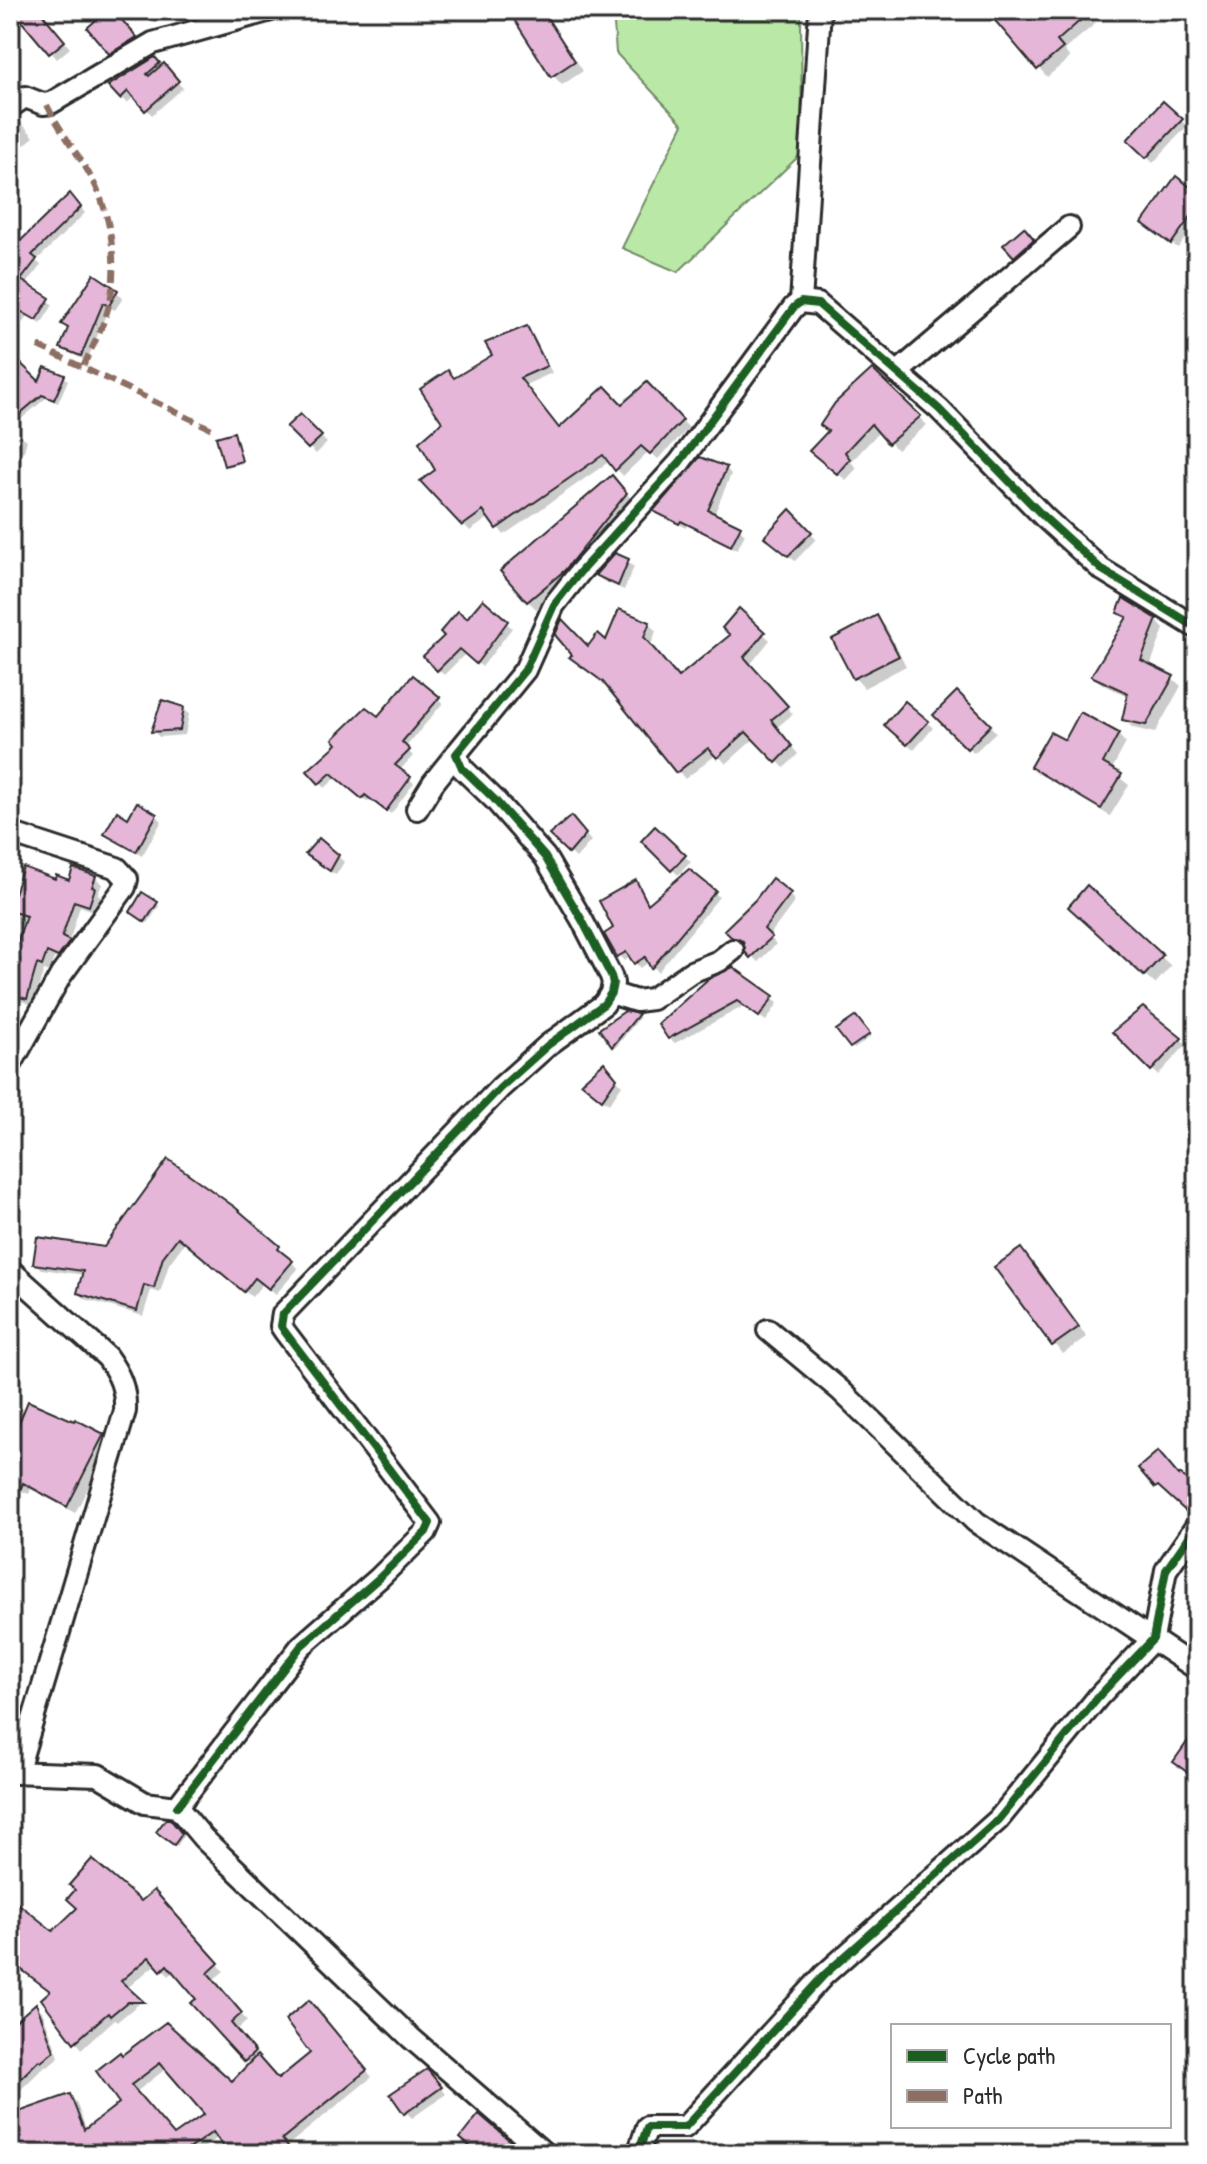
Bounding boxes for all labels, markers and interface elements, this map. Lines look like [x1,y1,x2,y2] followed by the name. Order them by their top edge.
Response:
[891,2024,1171,2128] legend
[963,2039,1055,2071] text: Cycle path
[963,2079,1002,2111] text: Path

